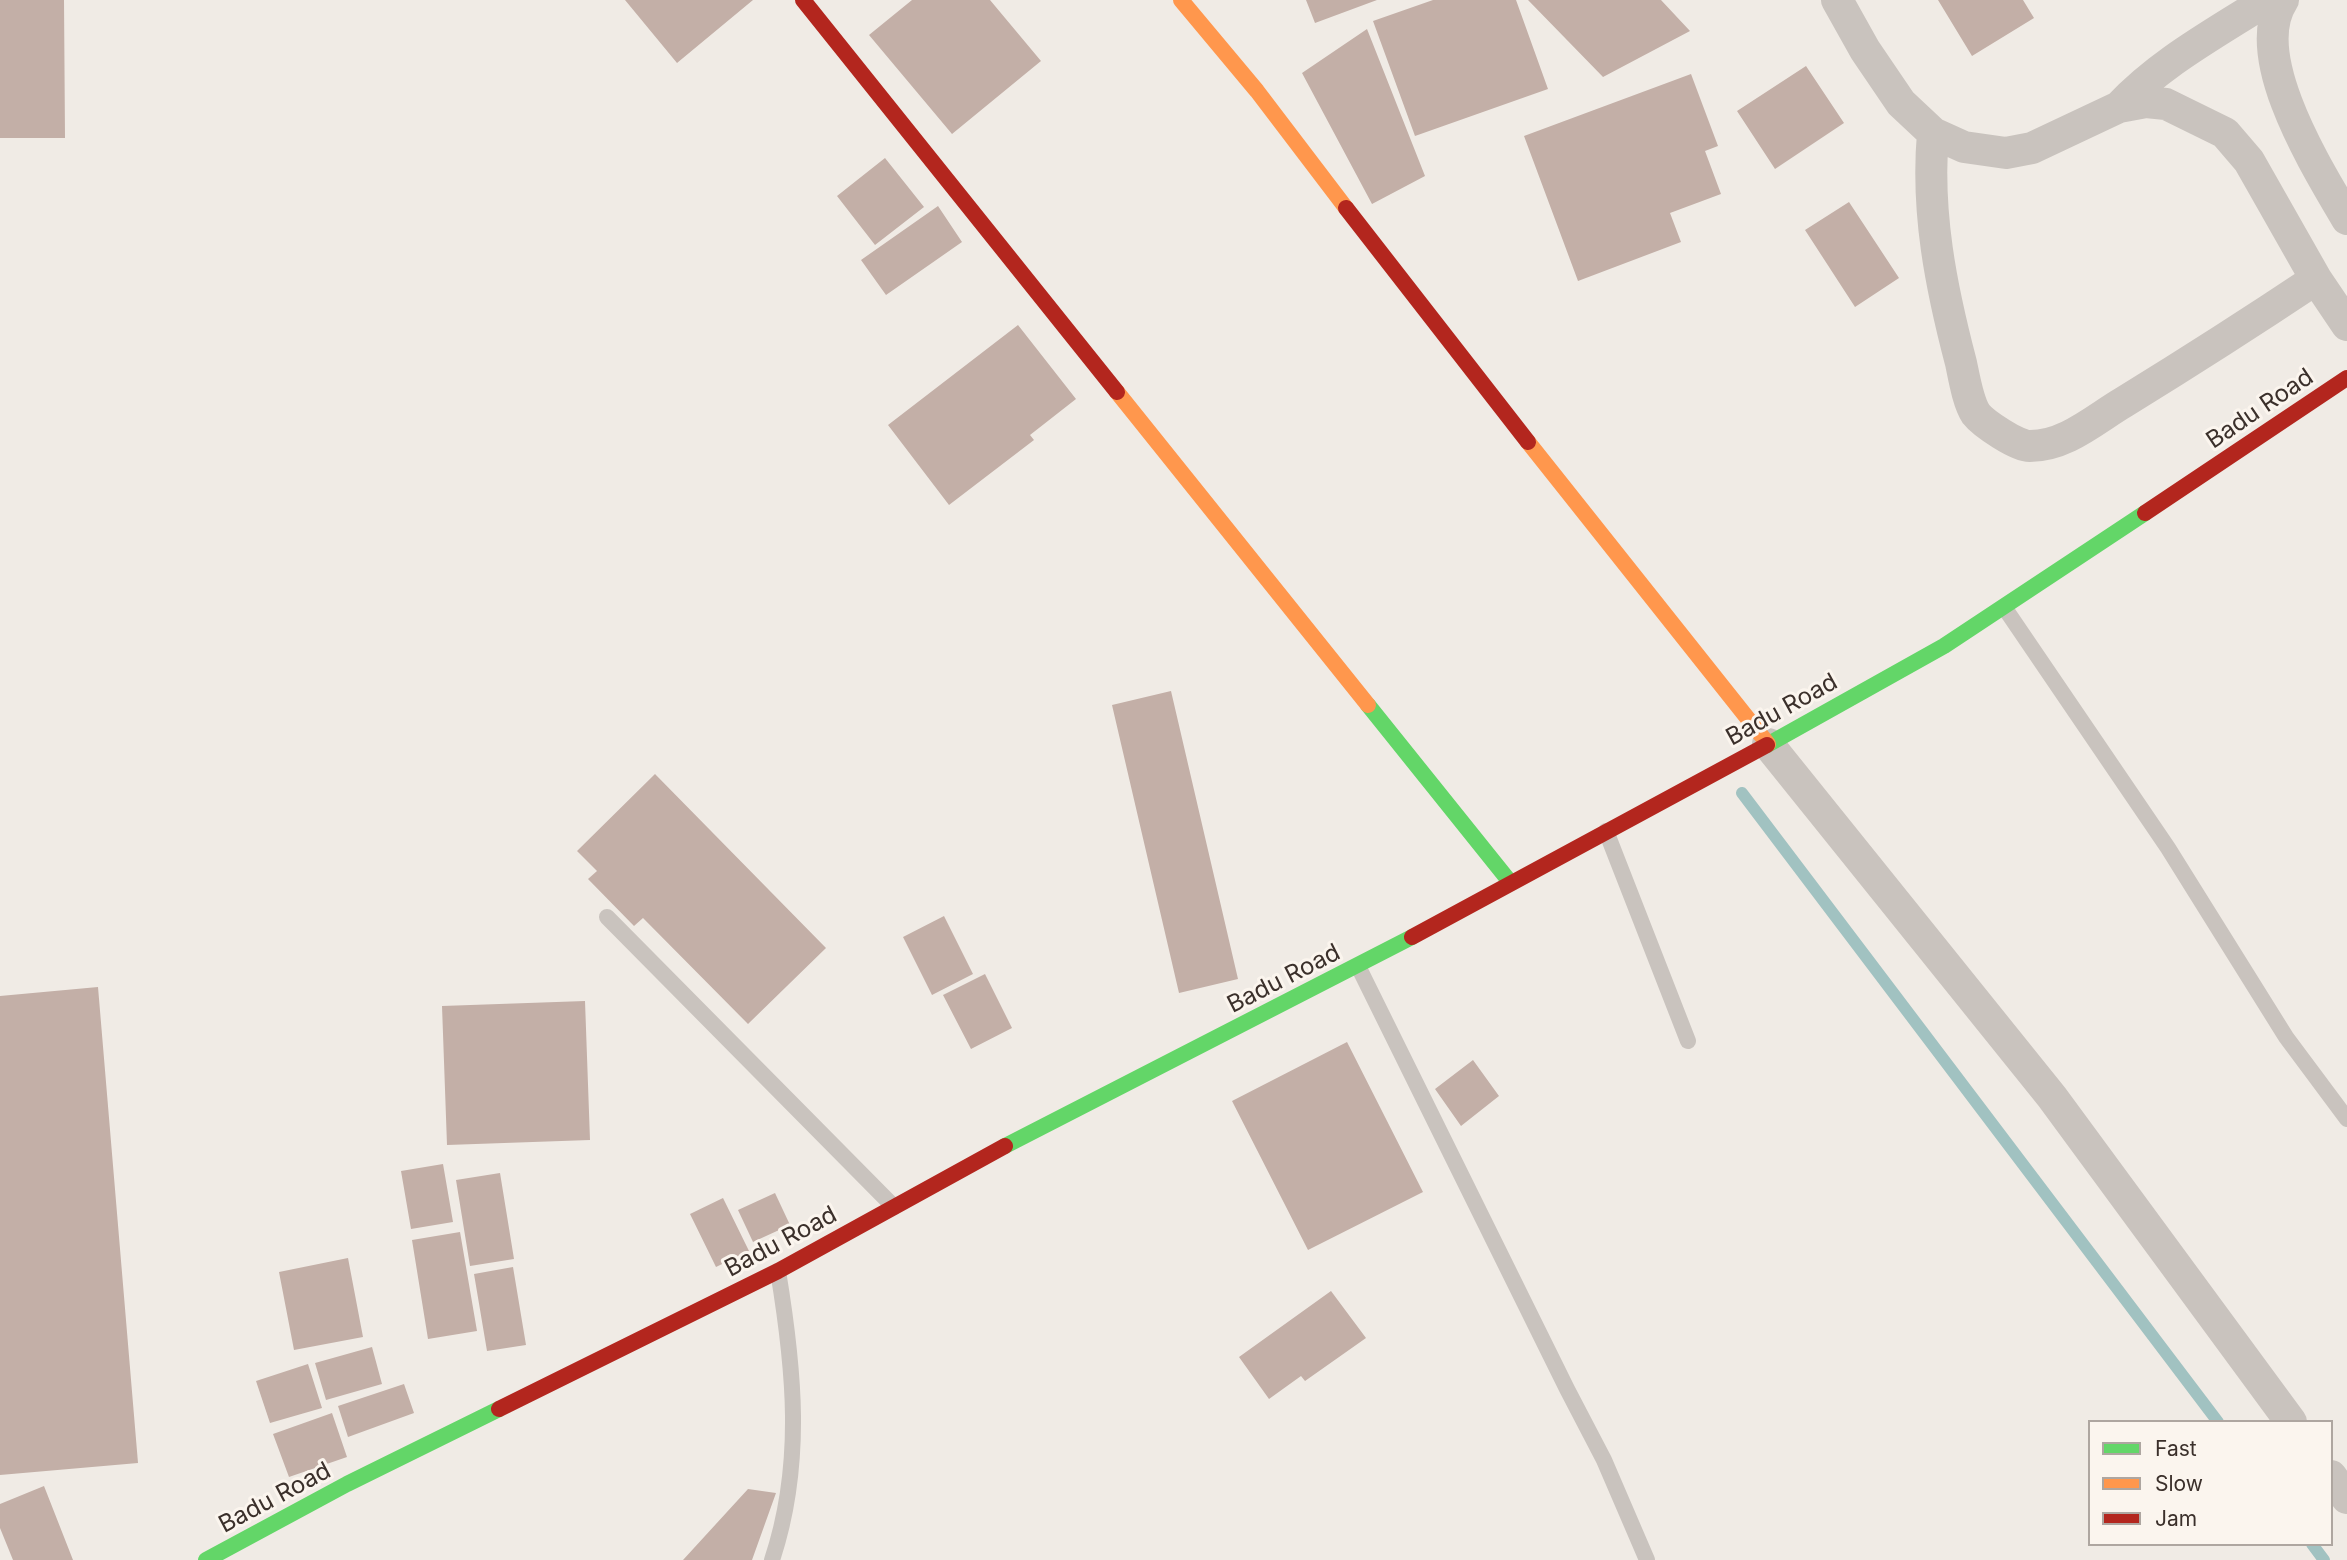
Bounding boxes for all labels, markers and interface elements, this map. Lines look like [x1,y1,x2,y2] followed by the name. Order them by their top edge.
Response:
[2201,363,2319,455] street label: Badu Road
[1721,668,1843,752] street label: Badu Road
[1223,938,1345,1020] street label: Badu Road
[720,1200,842,1284] street label: Badu Road
[2088,1420,2333,1546] legend
[2155,1436,2197,1461] text: Fast
[214,1456,336,1540] street label: Badu Road
[2155,1471,2203,1496] text: Slow
[2155,1506,2197,1531] text: Jam

